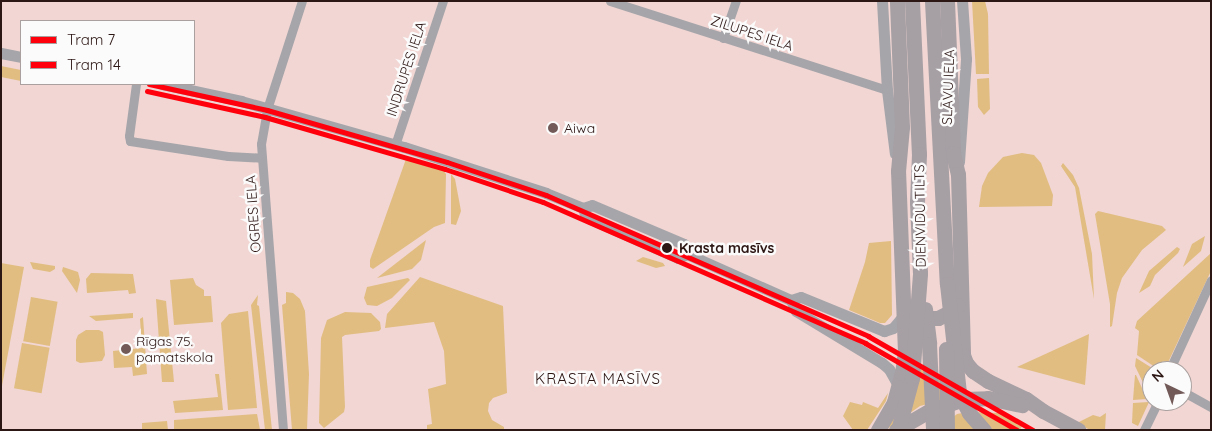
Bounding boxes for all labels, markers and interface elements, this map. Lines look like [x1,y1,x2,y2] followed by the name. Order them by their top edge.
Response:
[709,12,795,54] street label: ZILUPES IELA
[383,19,429,119] street label: INDRUPES IELA
[20,20,195,85] legend
[67,30,115,49] text: Tram 7
[938,49,958,125] street label: SLĀVU IELA
[67,55,121,74] text: Tram 14
[564,120,595,136] place label: Aiwa
[546,121,560,135] marker: Aiwa
[911,164,929,268] street label: DIENVIDU TILTS
[242,175,264,253] street label: OGRES IELA
[659,240,675,256] marker: Krasta masīvs
[679,240,774,256] place label: Krasta masīvs
[136,333,213,366] place label: Rīgas 75. pamatskola
[120,343,132,355] marker: Rīgas 75. pamatskola
[1142,361,1192,411] north arrow
[1148,365,1167,386] text: N
[533,370,663,388] district label: KRASTA MASĪVS

